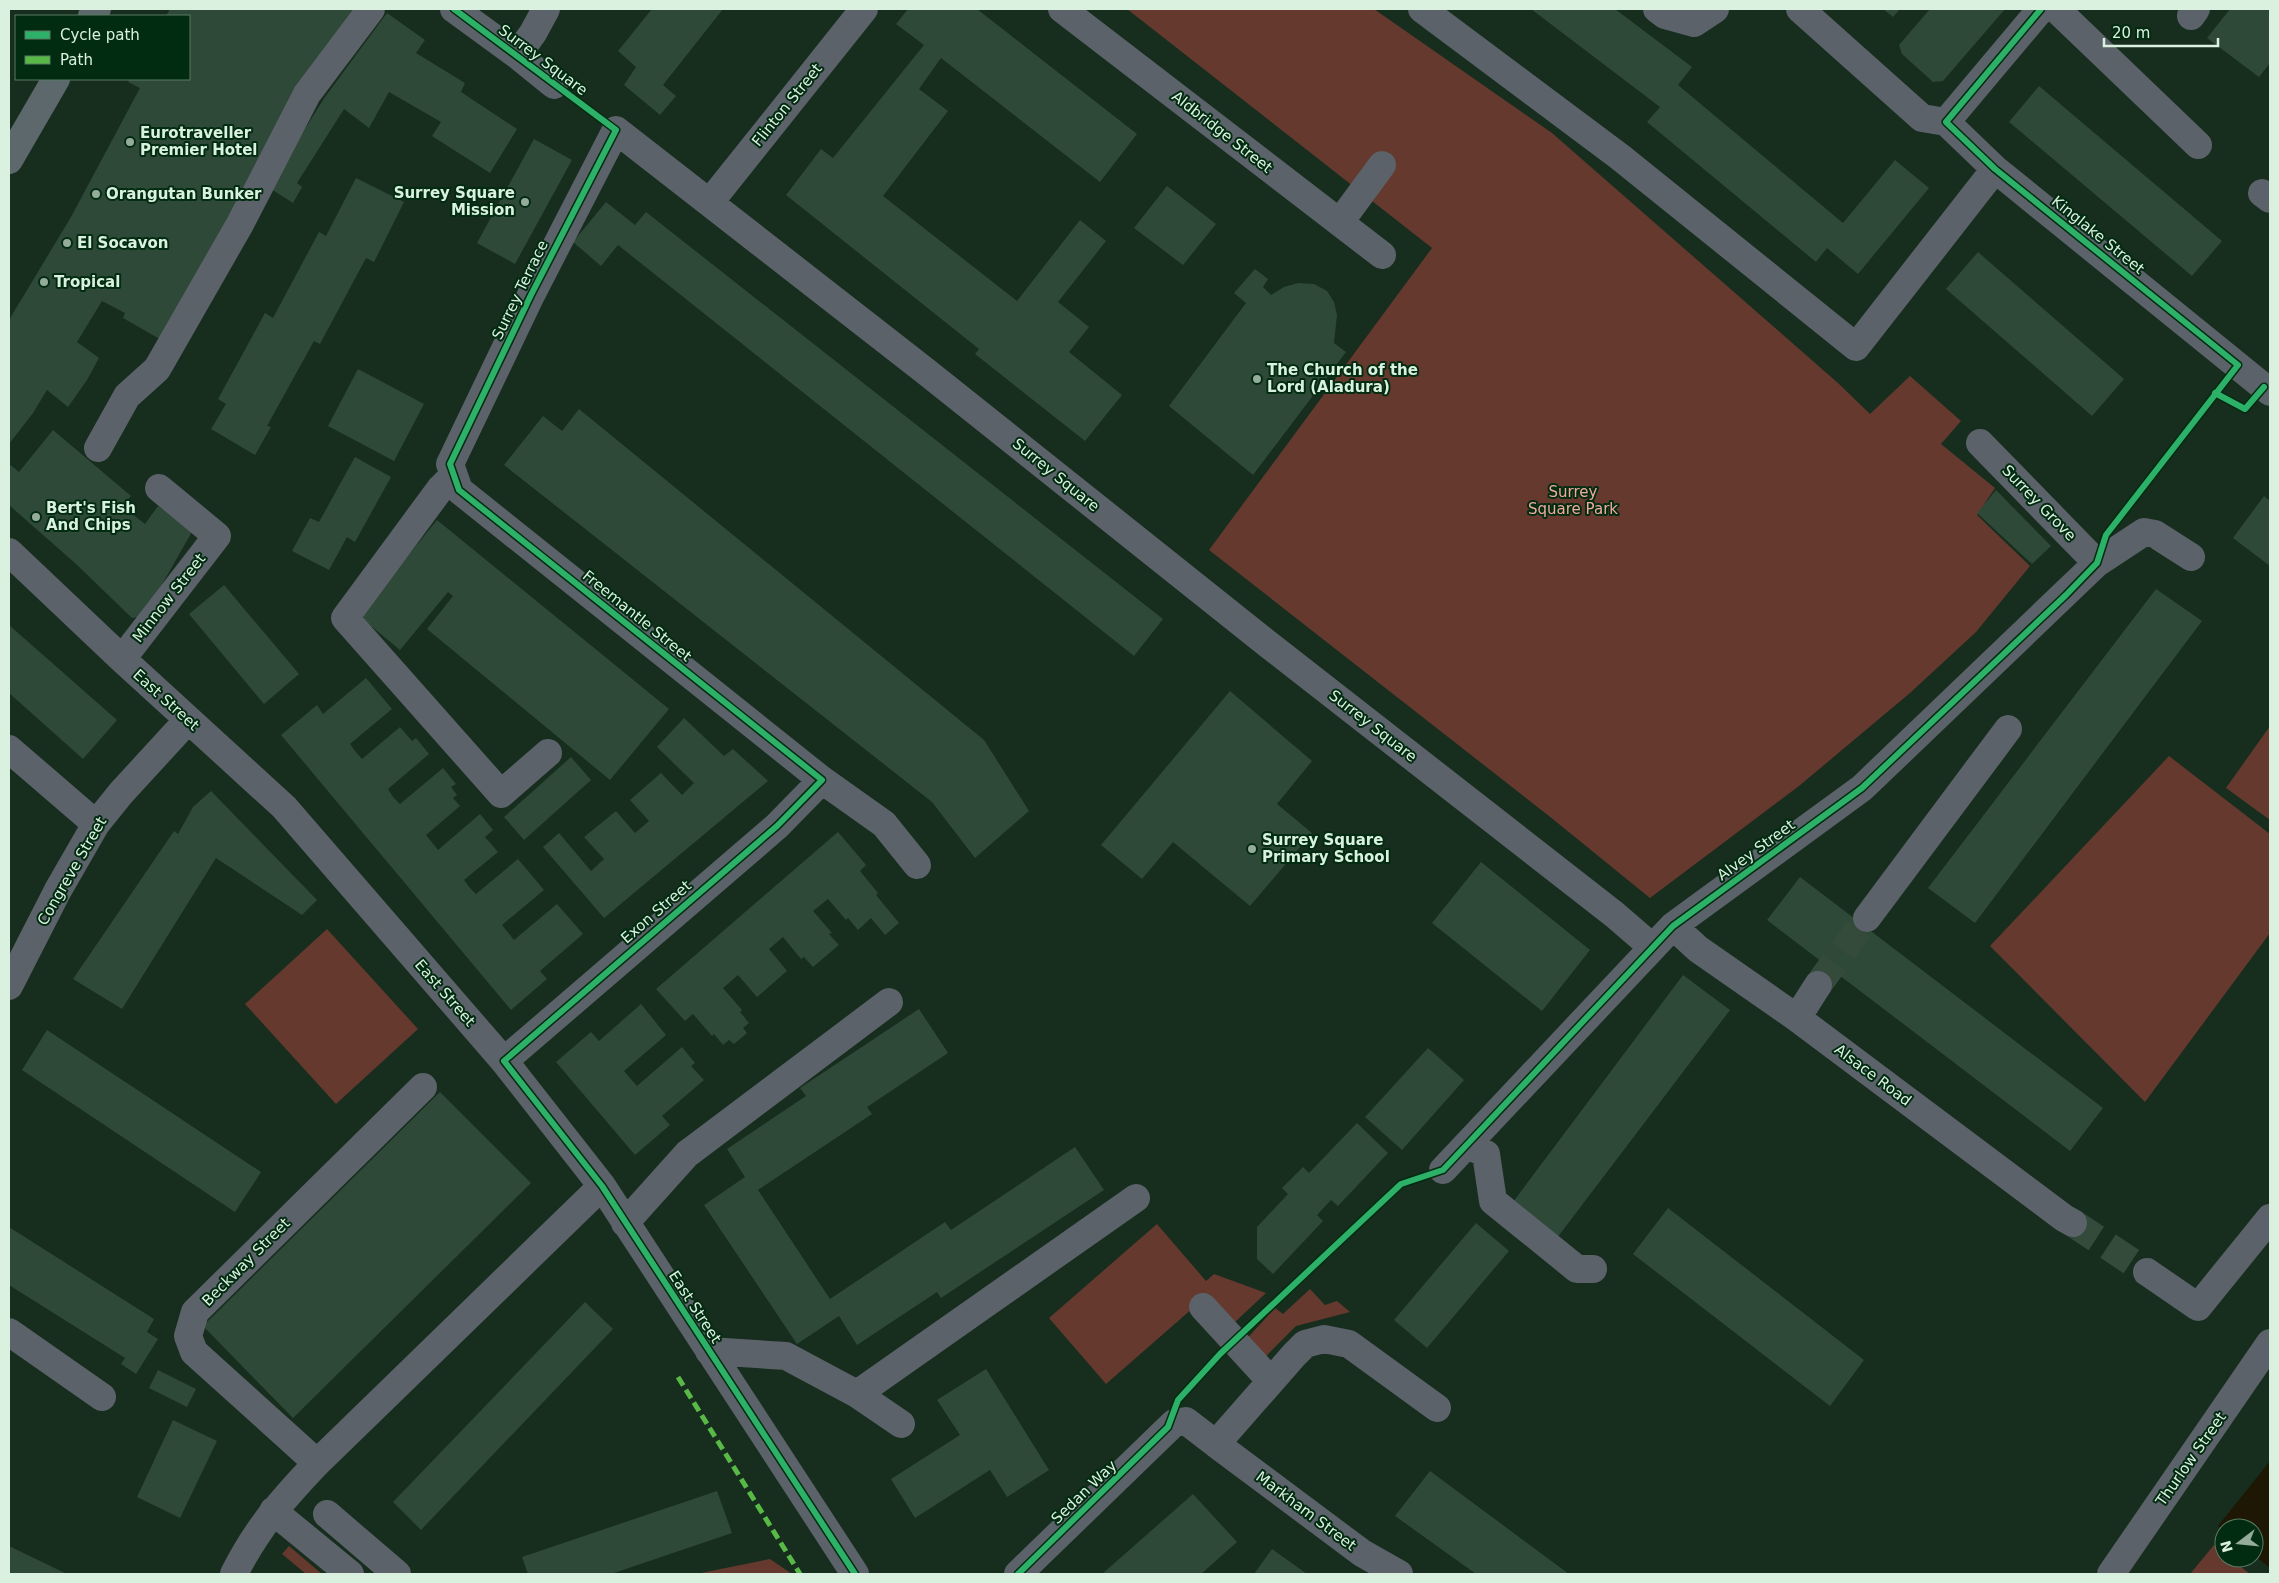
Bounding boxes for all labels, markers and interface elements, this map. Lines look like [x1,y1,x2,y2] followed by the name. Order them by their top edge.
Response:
[15,15,190,80] legend
[2104,15,2218,47] scale bar
[495,21,591,99] street label: Surrey Square
[2112,24,2150,42] text: 20 m
[60,26,140,44] text: Cycle path
[60,51,93,69] text: Path
[748,60,826,150] street label: Flinton Street
[1168,87,1276,177] street label: Aldbridge Street
[140,124,257,159] place label: Eurotraveller Premier Hotel
[124,136,136,148] marker: Eurotraveller Premier Hotel
[394,184,515,219] place label: Surrey Square Mission
[106,185,262,203] place label: Orangutan Bunker
[90,188,102,200] marker: Orangutan Bunker
[2048,192,2148,278] street label: Kinglake Street
[519,196,531,208] marker: Surrey Square Mission
[77,234,169,252] place label: El Socavon
[61,237,73,249] marker: El Socavon
[488,237,552,343] street label: Surrey Terrace
[54,273,120,291] place label: Tropical
[38,276,50,288] marker: Tropical
[1267,361,1418,396] place label: The Church of the Lord (Aladura)
[1251,373,1263,385] marker: The Church of the Lord (Aladura)
[1009,435,1103,515] street label: Surrey Square
[1998,461,2080,545] street label: Surrey Grove
[1528,483,1618,518] park label: Surrey Square Park
[46,499,136,534] place label: Bert's Fish And Chips
[30,511,42,523] marker: Bert's Fish And Chips
[129,550,209,646] street label: Minnow Street
[579,567,695,665] street label: Freemantle Street
[129,666,203,734] street label: East Street
[1326,686,1420,766] street label: Surrey Square
[34,813,110,928] street label: Congreve Street
[1714,816,1798,884] street label: Alvey Street
[1262,831,1390,866] place label: Surrey Square Primary School
[1246,843,1258,855] marker: Surrey Square Primary School
[617,877,695,947] street label: Exon Street
[411,956,479,1030] street label: East Street
[1831,1040,1915,1110] street label: Alsace Road
[198,1214,294,1310] street label: Beckway Street
[665,1267,725,1347] street label: East Street
[2151,1409,2230,1510] street label: Thurlow Street
[1048,1456,1120,1528] street label: Sedan Way
[1252,1468,1360,1555] street label: Markham Street
[2214,1518,2264,1568] north arrow
[2217,1539,2236,1554] text: N

